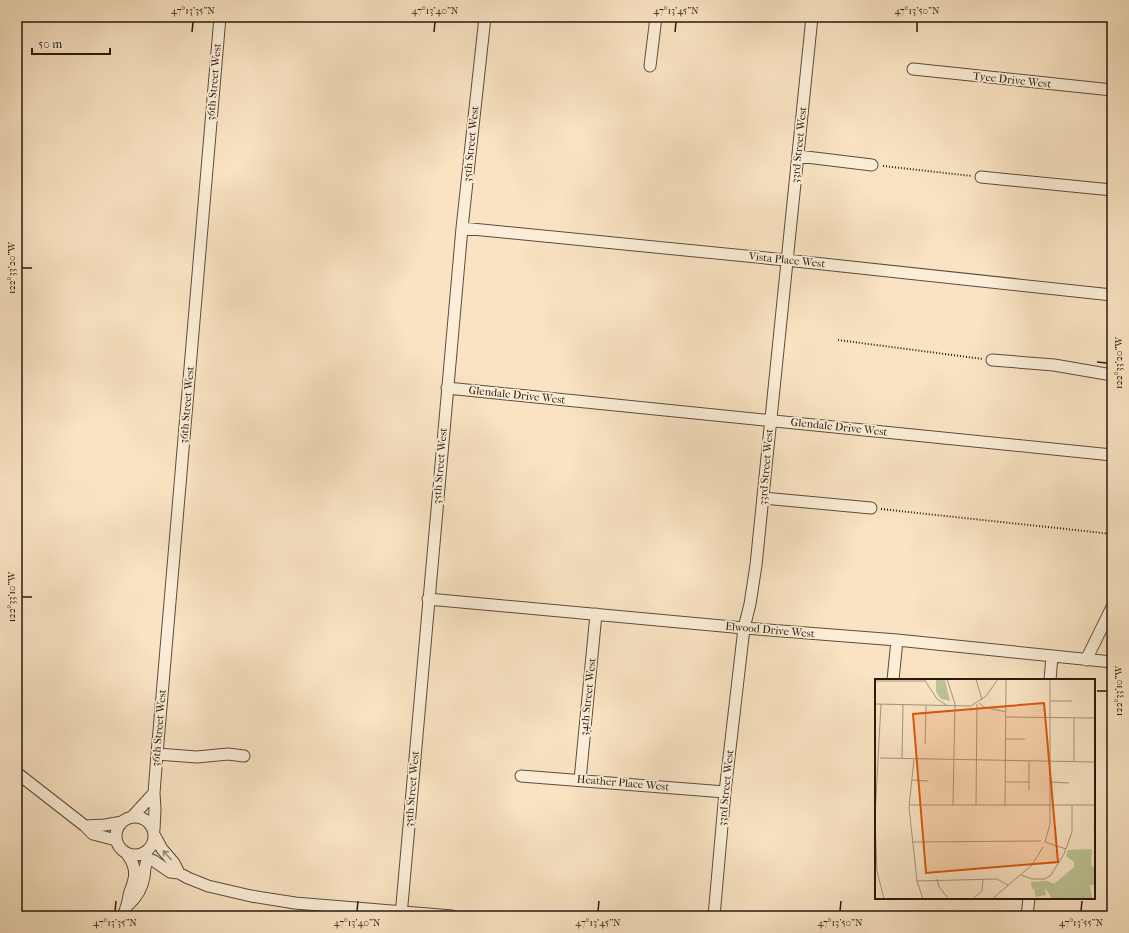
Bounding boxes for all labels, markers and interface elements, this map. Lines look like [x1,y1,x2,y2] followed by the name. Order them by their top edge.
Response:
[171,5,215,17] text: 47°13'35"N
[412,5,459,17] text: 47°13'40"N
[653,5,699,17] text: 47°13'45"N
[894,5,940,17] text: 47°13'50"N
[32,30,110,56] scale bar
[38,37,62,51] text: 50 m
[204,43,224,121] street label: 36th Street West
[972,69,1052,91] street label: Tyee Drive West
[461,105,481,183] street label: 35th Street West
[789,106,809,184] street label: 33rd Street West
[6,241,18,294] text: 122°33'20"W
[747,249,826,270] street label: Vista Place West
[1113,336,1125,389] text: 122°33'20"W
[177,366,197,444] street label: 36th Street West
[468,383,566,407] street label: Glendale Drive West
[790,415,888,439] street label: Glendale Drive West
[430,427,450,505] street label: 35th Street West
[756,428,776,506] street label: 33rd Street West
[6,571,18,622] text: 122°33'10"W
[725,620,815,640] street label: Elwood Drive West
[577,657,599,737] street label: 34th Street West
[1113,665,1125,716] text: 122°33'10"W
[875,679,1095,899] inset map
[149,689,169,767] street label: 36th Street West
[716,749,736,827] street label: 33rd Street West
[402,750,422,828] street label: 35th Street West
[576,772,670,794] street label: Heather Place West
[162,849,171,860] one-way arrow
[93,917,137,929] text: 47°13'35"N
[334,917,381,929] text: 47°13'40"N
[575,917,621,929] text: 47°13'45"N
[817,917,863,929] text: 47°13'50"N
[1059,917,1103,929] text: 47°13'55"N

